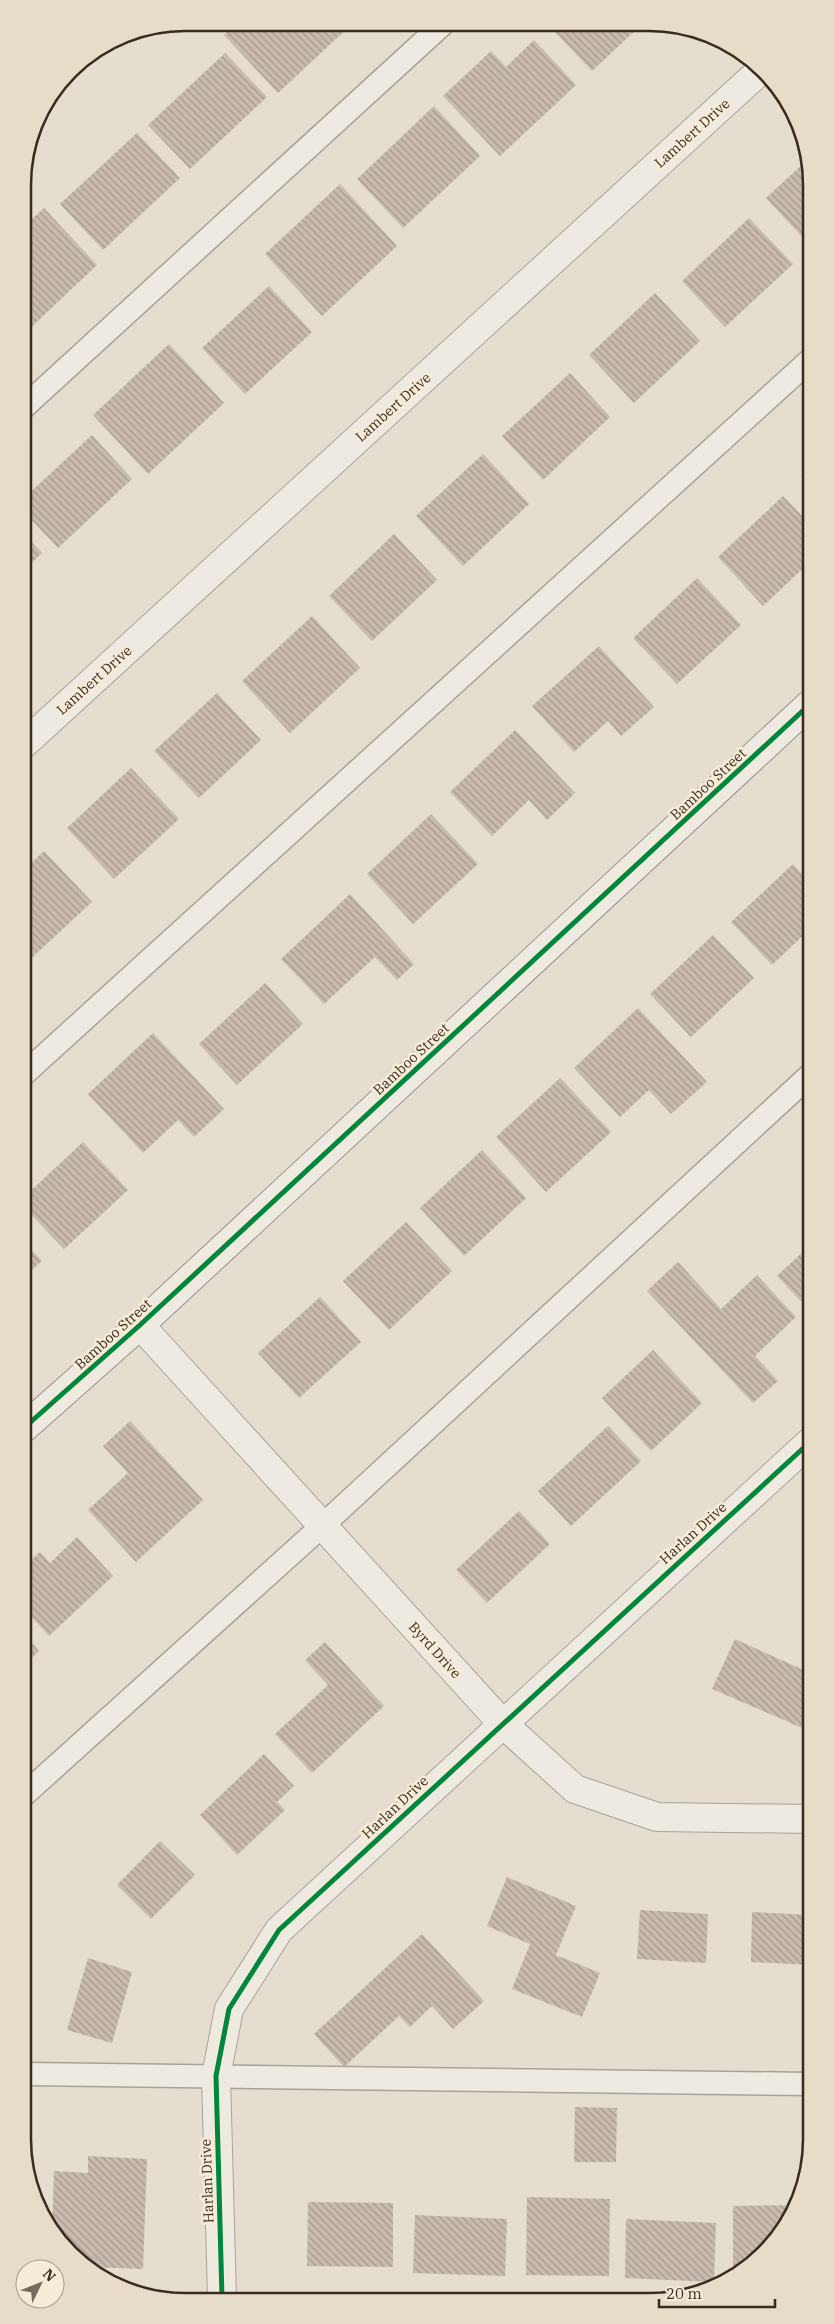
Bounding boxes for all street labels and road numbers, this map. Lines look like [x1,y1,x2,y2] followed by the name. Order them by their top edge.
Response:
[651,94,733,172] street label: Lambert Drive
[352,368,434,446] street label: Lambert Drive
[53,641,135,719] street label: Lambert Drive
[666,744,750,824] street label: Bamboo Street
[369,1019,453,1099] street label: Bamboo Street
[71,1295,155,1373] street label: Bamboo Street
[656,1498,730,1568] street label: Harlan Drive
[405,1618,465,1682] street label: Byrd Drive
[358,1772,432,1842] street label: Harlan Drive
[197,2139,217,2223] street label: Harlan Drive

